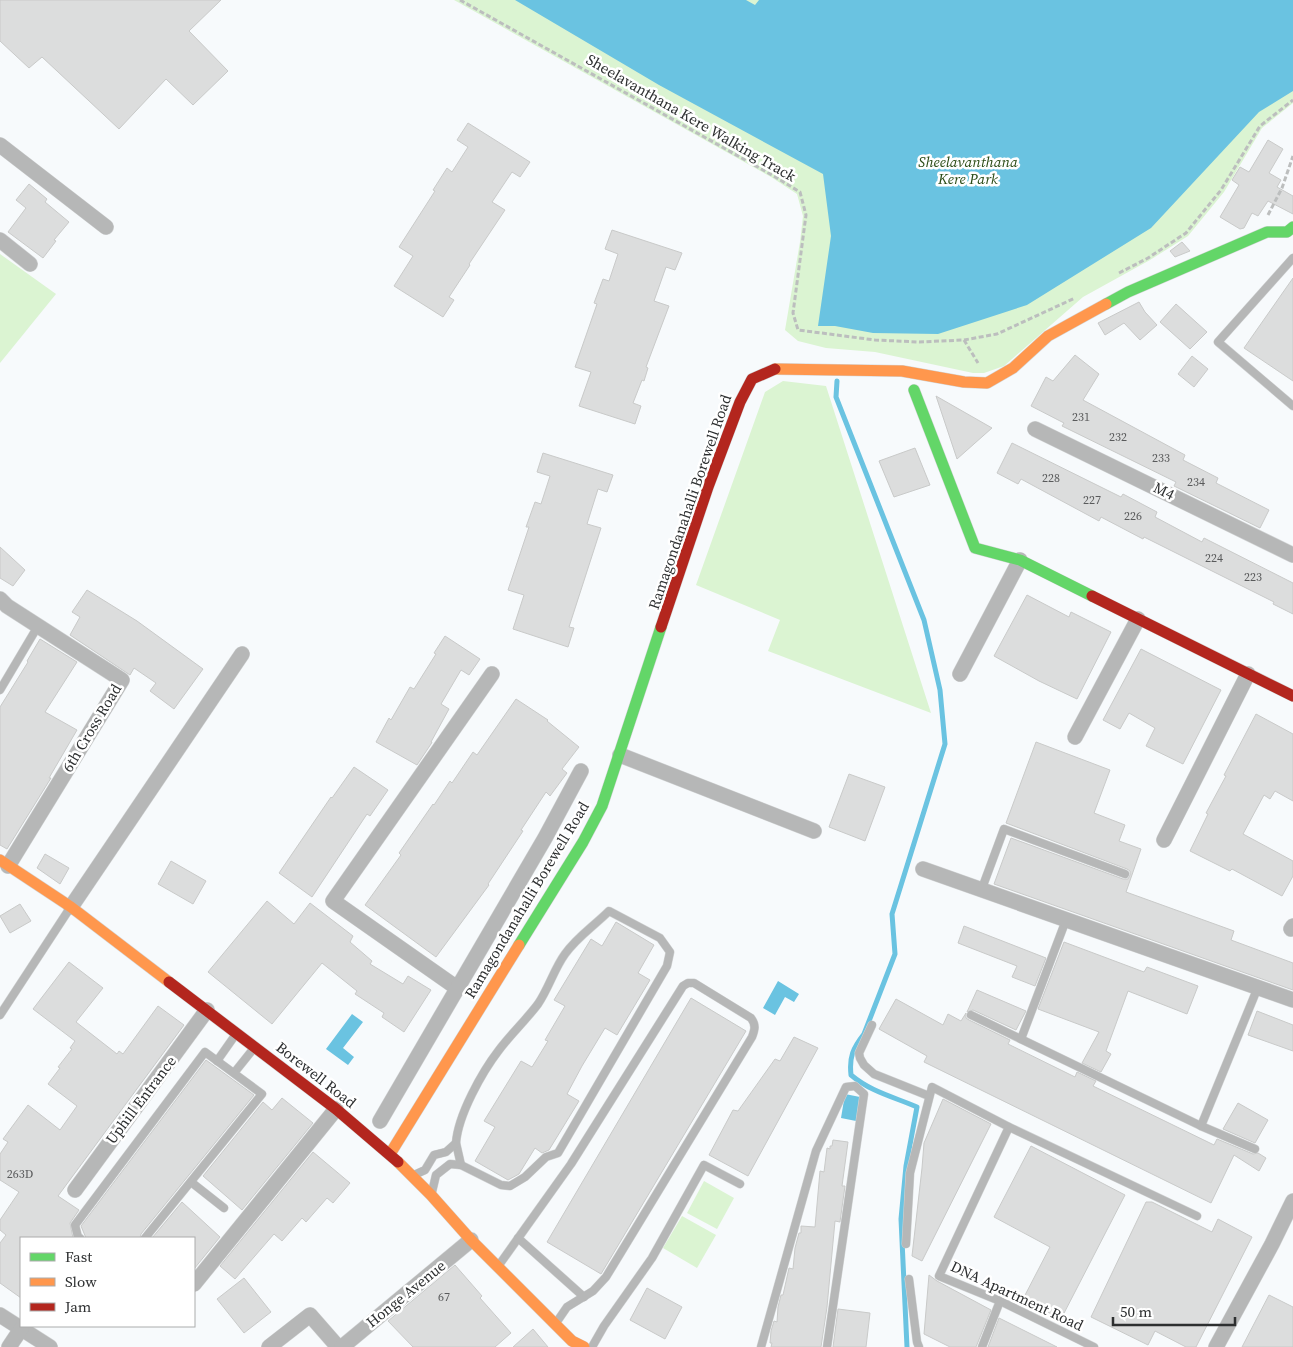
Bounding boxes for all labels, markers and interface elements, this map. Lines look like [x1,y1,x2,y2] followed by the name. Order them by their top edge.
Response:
[582,49,801,187] street label: Sheelavanthana Kere Walking Track
[918,151,1018,189] park label: Sheelavanthana Kere Park
[643,391,736,612] street label: Ramagondanahalli Borewell Road
[1072,409,1090,425] house number: 231
[1109,429,1127,445] house number: 232
[1152,450,1170,466] house number: 233
[1042,470,1060,486] house number: 228
[1187,474,1205,490] house number: 234
[1150,477,1179,505] street label: M4
[1083,492,1101,508] house number: 227
[1124,508,1142,524] house number: 226
[1205,550,1223,566] house number: 224
[1244,569,1262,585] house number: 223
[57,679,126,776] street label: 6th Cross Road
[459,797,594,1002] street label: Ramagondanahalli Borewell Road
[272,1037,361,1113] street label: Borewell Road
[100,1051,181,1148] street label: Uphill Entrance
[7,1166,33,1182] house number: 263D
[20,1237,195,1327] legend
[65,1246,92,1267] text: Fast
[361,1255,450,1332] street label: Honge Avenue
[947,1256,1087,1336] street label: DNA Apartment Road
[65,1271,97,1292] text: Slow
[438,1289,450,1305] house number: 67
[1113,1294,1236,1326] scale bar
[64,1296,92,1317] text: Jam
[1120,1301,1152,1322] text: 50 m

